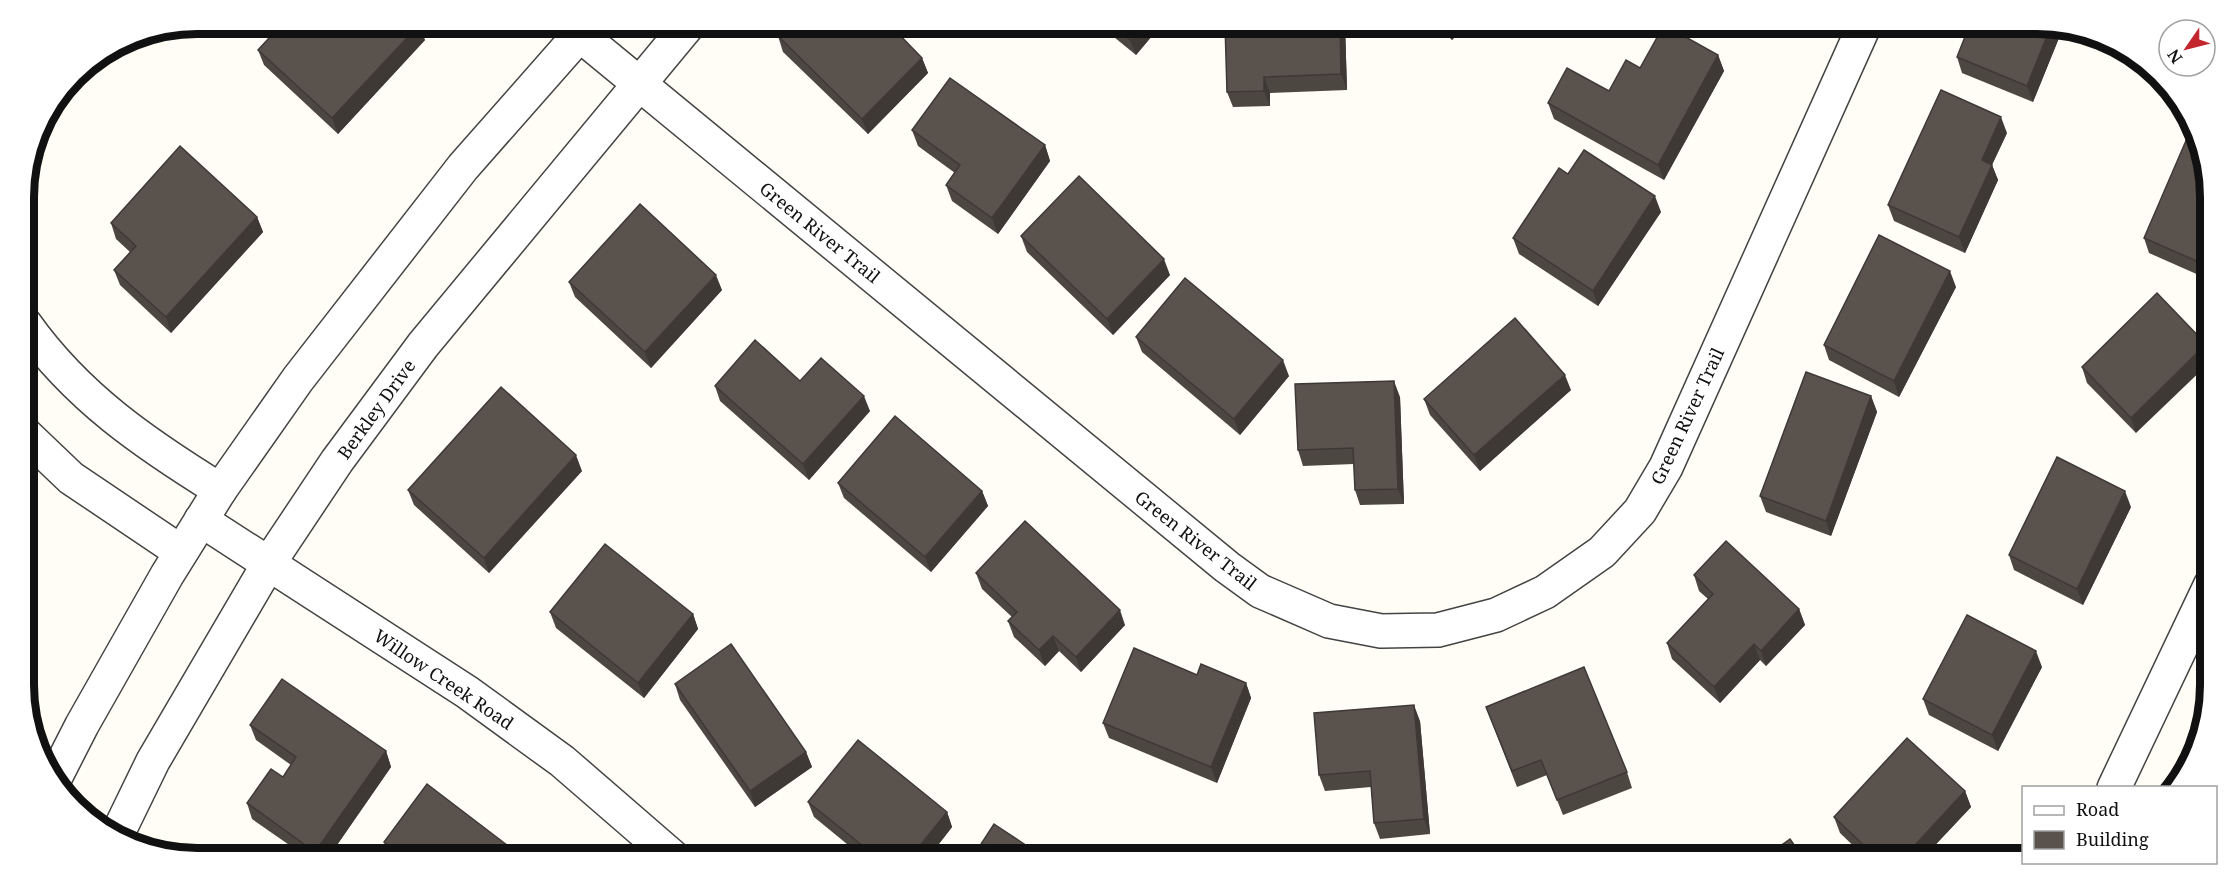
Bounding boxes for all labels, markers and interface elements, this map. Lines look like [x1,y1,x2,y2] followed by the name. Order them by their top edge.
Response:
[2157,18,2217,78] north arrow
[2162,45,2187,68] text: N
[755,176,885,288] street label: Green River Trail
[1645,343,1729,488] street label: Green River Trail
[332,354,420,464] street label: Berkley Drive
[1130,485,1262,595] street label: Green River Trail
[369,623,519,735] street label: Willow Creek Road
[2022,786,2217,864] legend
[2076,797,2119,821] text: Road
[2076,827,2149,851] text: Building

